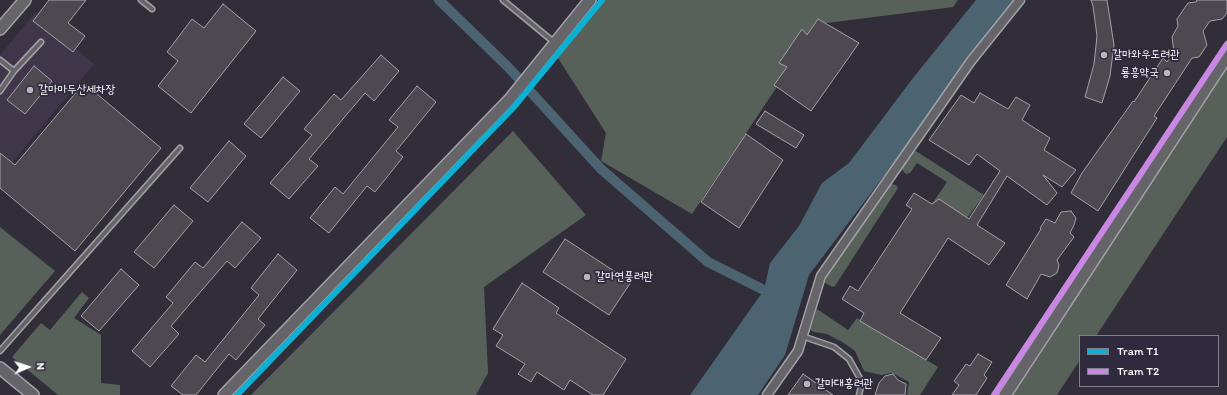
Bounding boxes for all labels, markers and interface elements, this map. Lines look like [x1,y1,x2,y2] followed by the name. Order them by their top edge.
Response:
[1112,48,1180,62] place label: 갈마와우도려관
[1099,50,1109,60] marker: 갈마와우도려관
[1120,66,1159,80] place label: 룡흥약국
[1162,68,1172,78] marker: 룡흥약국
[38,83,115,97] place label: 갈마마두산세차장
[25,85,35,95] marker: 갈마마두산세차장
[595,270,653,284] place label: 갈마연풍려관
[582,272,592,282] marker: 갈마연풍려관
[1079,335,1219,387] legend
[1117,344,1159,358] text: Tram T1
[8,347,48,387] north arrow
[34,362,47,370] text: N
[1117,364,1159,378] text: Tram T2
[815,377,873,391] place label: 갈마대홍려관
[802,379,812,389] marker: 갈마대홍려관

